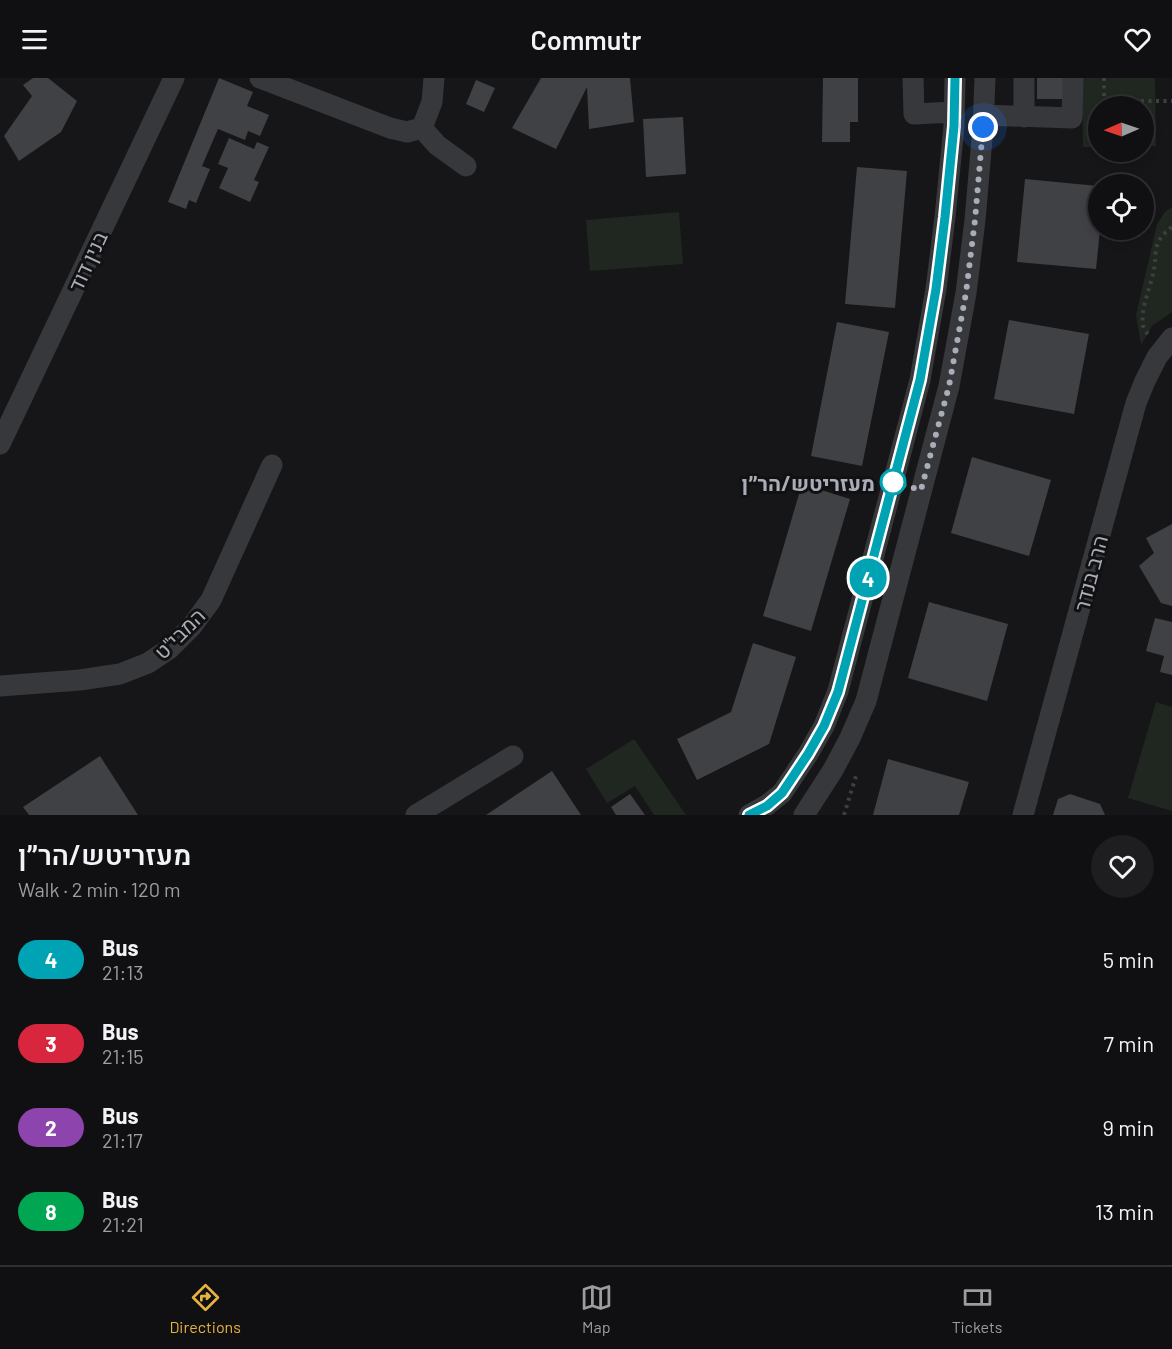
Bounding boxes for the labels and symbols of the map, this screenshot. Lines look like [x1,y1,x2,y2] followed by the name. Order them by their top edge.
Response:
[1088,96,1154,162] north arrow
[968,112,998,142] your location
[62,227,112,295] street label: בנין דוד
[880,469,906,495] marker: מעזריטש/הר״ן
[742,470,875,495] place label: מעזריטש/הר״ן
[1068,532,1112,614] street label: הרב בנדר
[848,558,888,598] line badge: 4
[148,602,210,664] street label: המבי"ט

